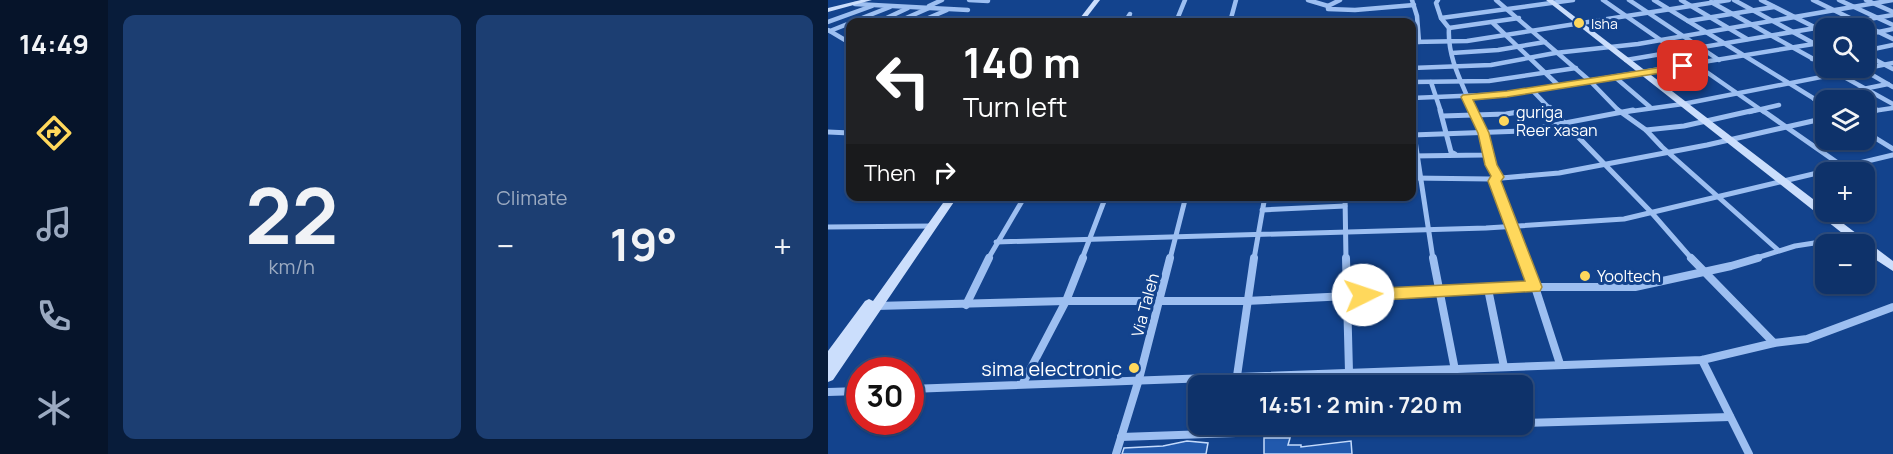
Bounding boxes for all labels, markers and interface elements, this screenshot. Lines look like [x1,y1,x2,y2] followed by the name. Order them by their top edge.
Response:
[1591,14,1618,33] place label: Isha
[1572,16,1586,30] marker: Isha
[1815,18,1875,294] map controls
[1815,18,1875,78] button: search
[19,25,89,62] text: 14:49
[963,33,1081,91] text: 140 m
[1657,40,1708,91] pin
[864,42,942,120] icon: left
[1666,49,1699,82] icon: arrive
[963,88,1067,125] text: Turn left
[1815,90,1875,150] button: layers
[1516,101,1598,141] place label: guriga Reer xasan
[33,112,75,154] icon: directions
[1497,114,1511,128] marker: guriga Reer xasan
[928,156,961,189] icon: right
[864,158,916,188] text: Then
[245,161,338,267] text: 22
[1815,162,1875,222] button: +
[497,184,568,211] text: Climate
[33,203,75,245] icon: music
[610,213,678,275] text: 19°
[497,223,514,268] text: −
[773,223,792,268] text: +
[1815,234,1875,294] button: −
[268,253,315,280] text: km/h
[1331,263,1395,327] position arrow
[1597,265,1661,287] place label: Yooltech
[1578,269,1592,283] marker: Yooltech
[1126,271,1164,339] street label: Via Taleh
[33,295,75,337] icon: phone
[981,355,1122,382] place label: sima electronic
[846,357,924,435] speed limit sign: 30
[1127,361,1141,375] marker: sima electronic
[33,387,75,429] icon: climate
[1259,390,1462,420] text: 14:51 · 2 min · 720 m

